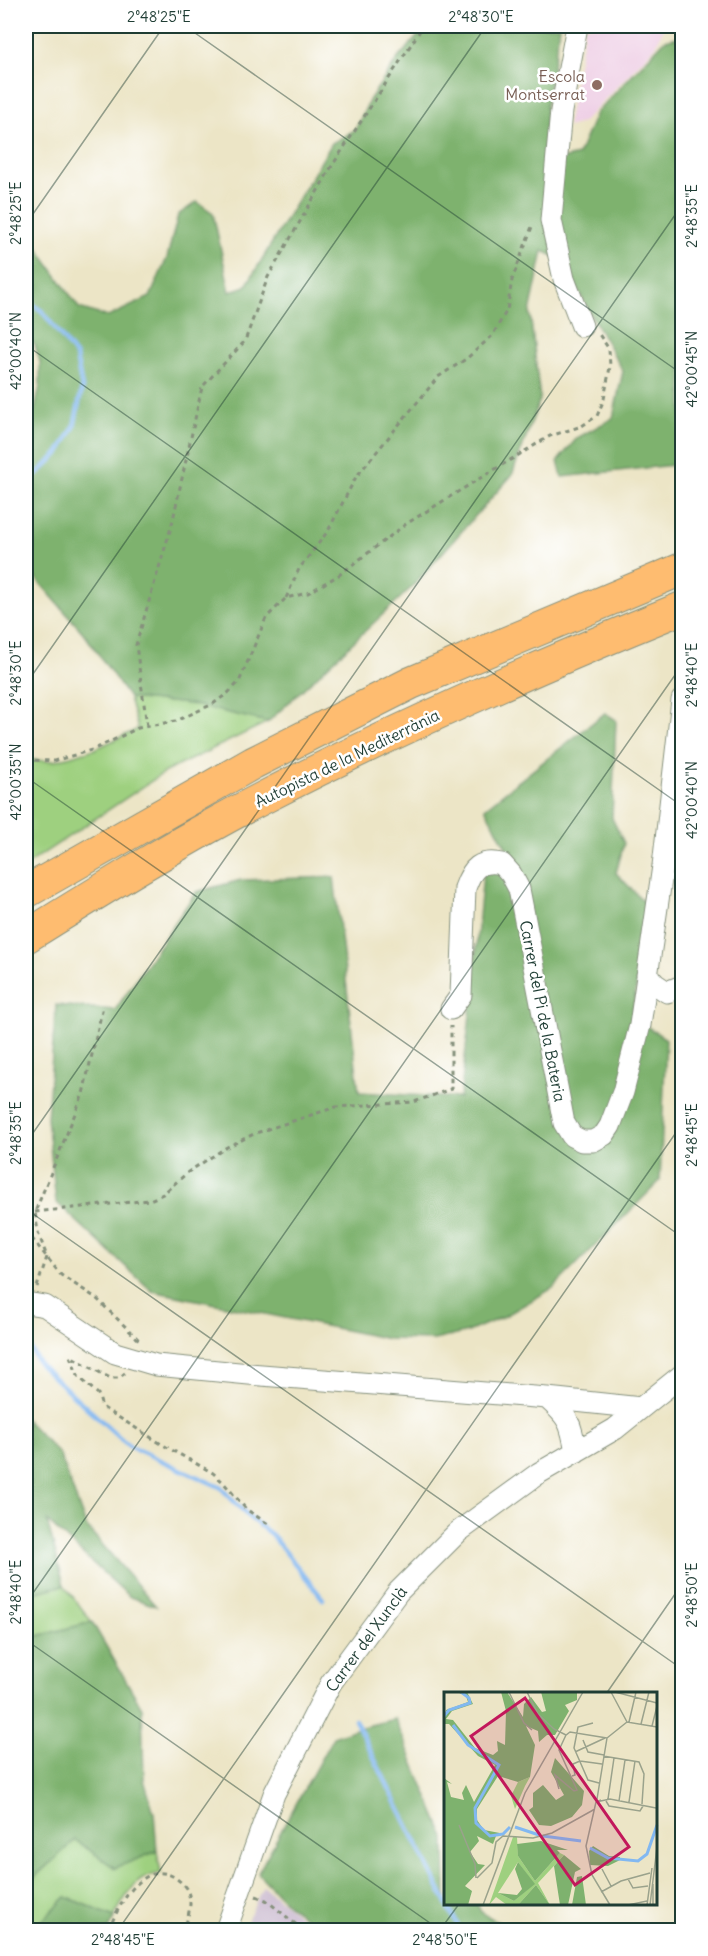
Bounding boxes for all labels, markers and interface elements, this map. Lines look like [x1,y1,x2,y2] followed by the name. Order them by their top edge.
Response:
[127,7,191,26] text: 2°48'25"E
[448,7,514,26] text: 2°48'30"E
[505,66,586,104] place label: Escola Montserrat
[590,78,604,92] marker: Escola Montserrat
[6,181,25,245] text: 2°48'25"E
[682,184,701,248] text: 2°48'35"E
[6,312,25,390] text: 42°00'40"N
[682,331,701,407] text: 42°00'45"N
[6,640,25,706] text: 2°48'30"E
[682,642,701,708] text: 2°48'40"E
[251,705,443,811] street label: Autopista de la Mediterrània
[6,743,25,821] text: 42°00'35"N
[682,761,701,839] text: 42°00'40"N
[516,919,570,1103] street label: Carrer del Pi de la Bateria
[6,1101,25,1165] text: 2°48'35"E
[682,1103,701,1167] text: 2°48'45"E
[6,1559,25,1625] text: 2°48'40"E
[682,1562,701,1628] text: 2°48'50"E
[321,1582,411,1696] street label: Carrer del Xunclà
[444,1692,657,1905] inset map
[91,1930,155,1949] text: 2°48'45"E
[412,1930,478,1949] text: 2°48'50"E

